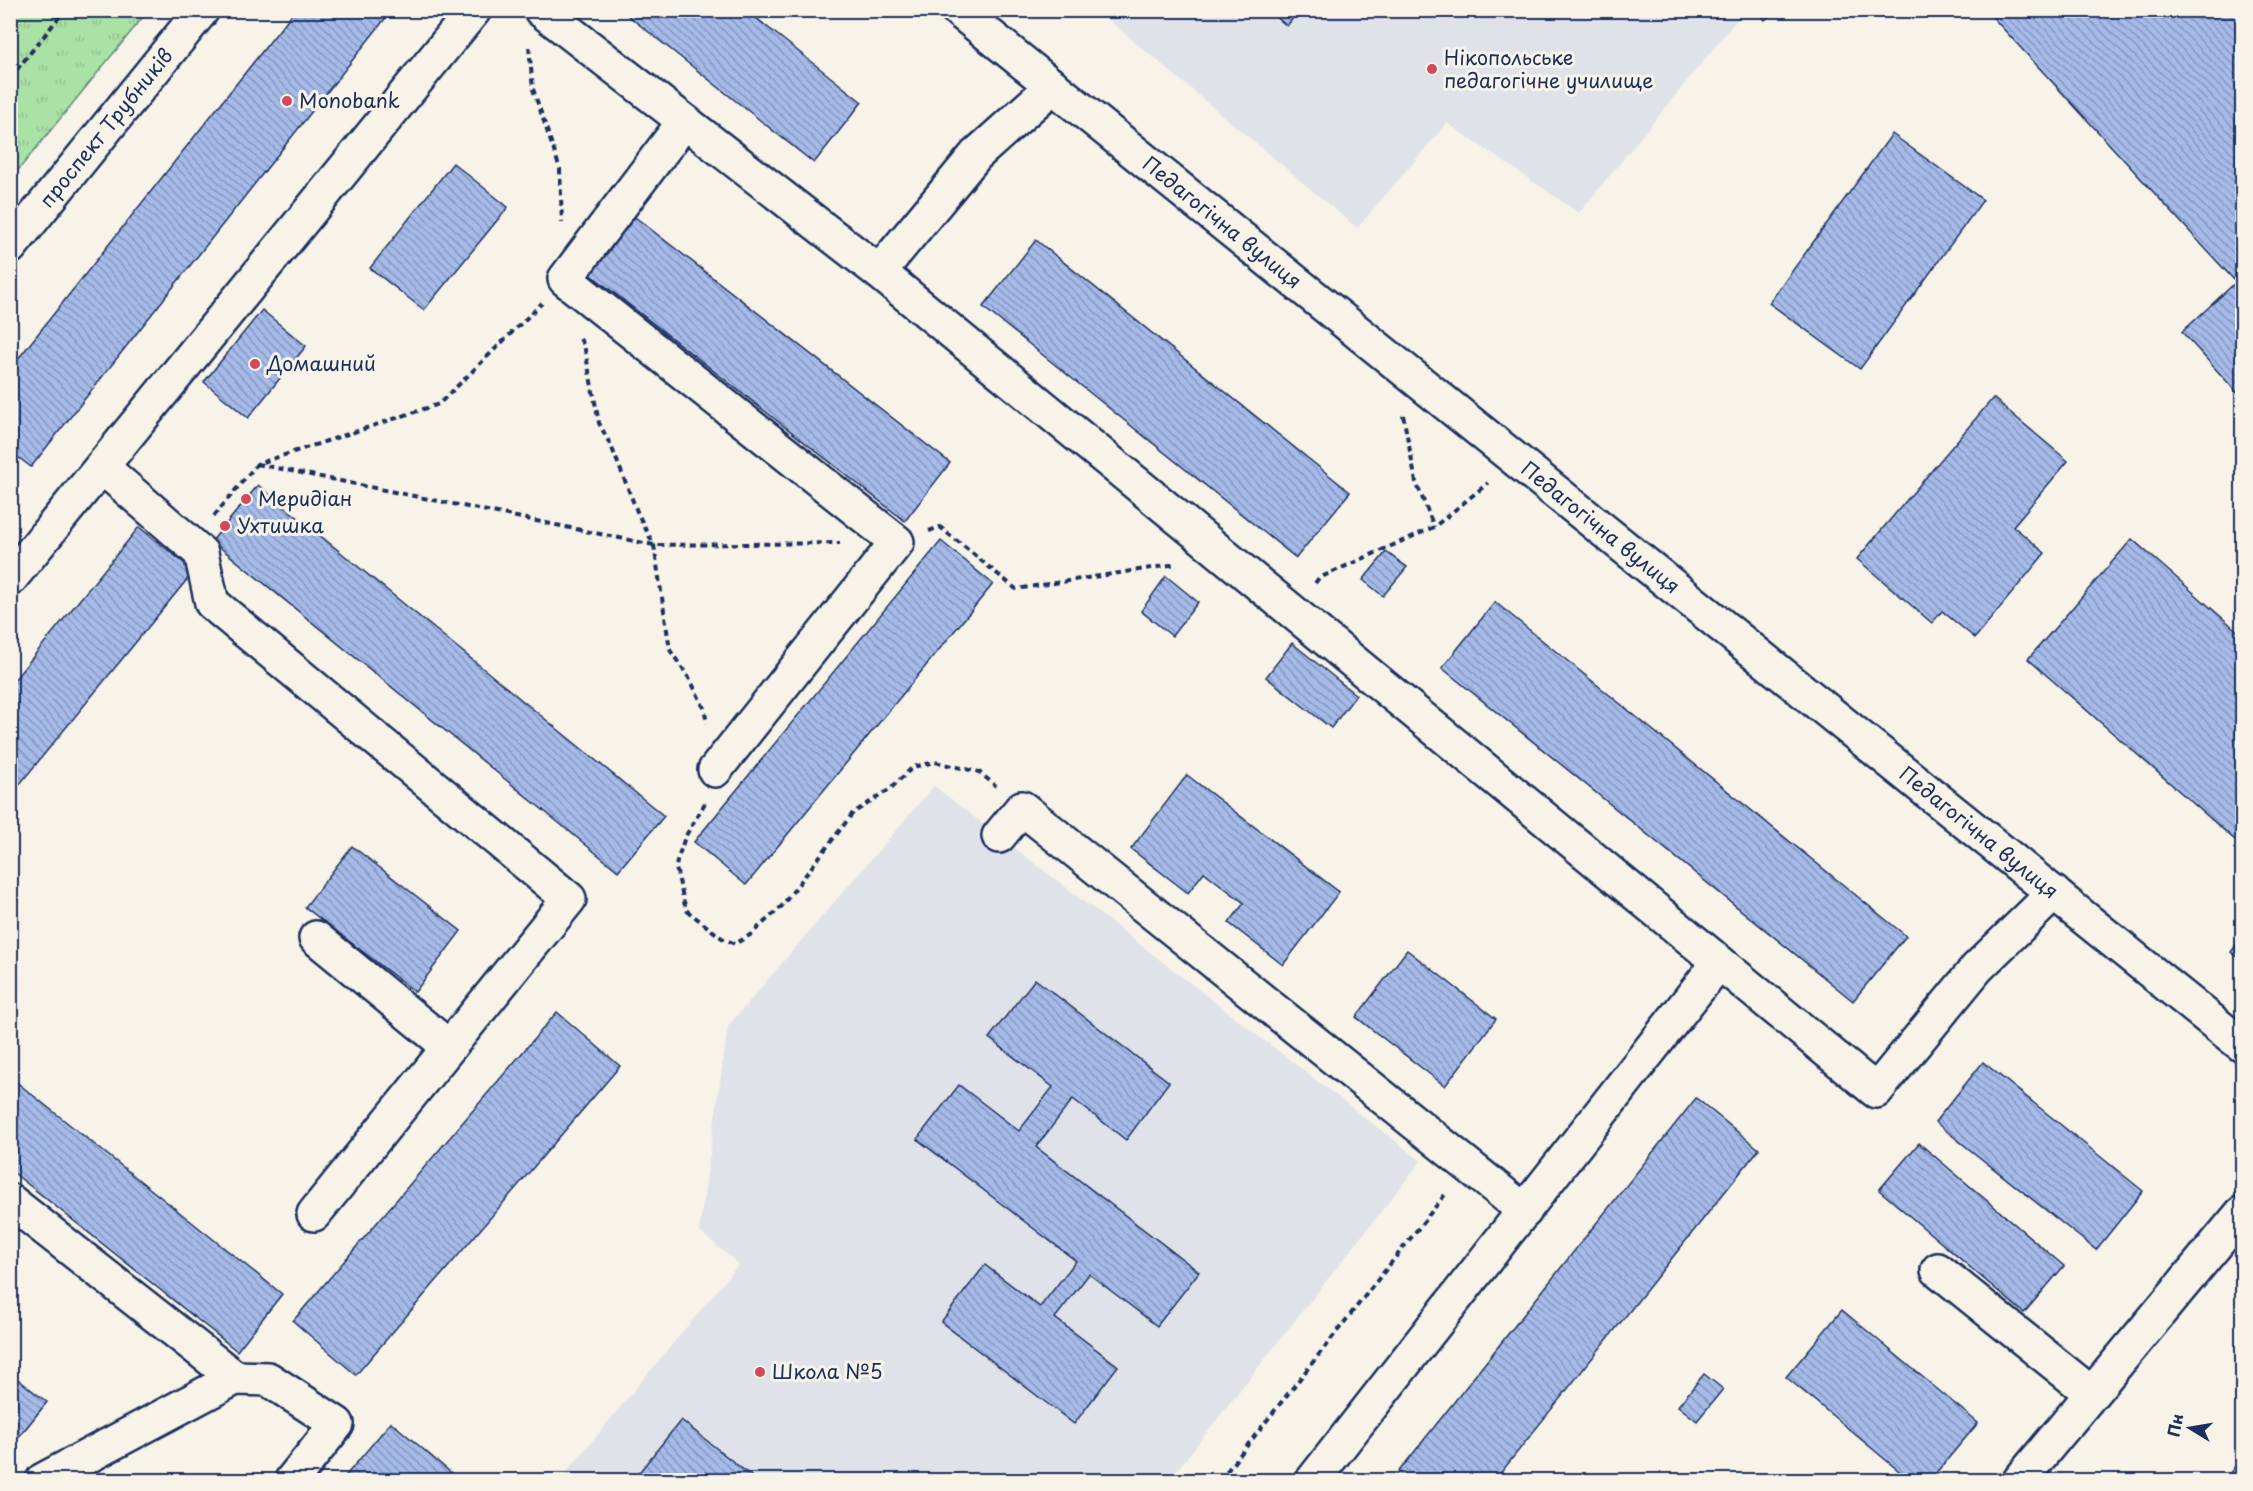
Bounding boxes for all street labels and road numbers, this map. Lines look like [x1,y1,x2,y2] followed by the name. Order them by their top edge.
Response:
[32,41,179,214] street label: проспект Трубників
[1137,149,1309,295] street label: Педагогічна вулиця
[1515,454,1687,600] street label: Педагогічна вулиця
[1893,759,2065,905] street label: Педагогічна вулиця

